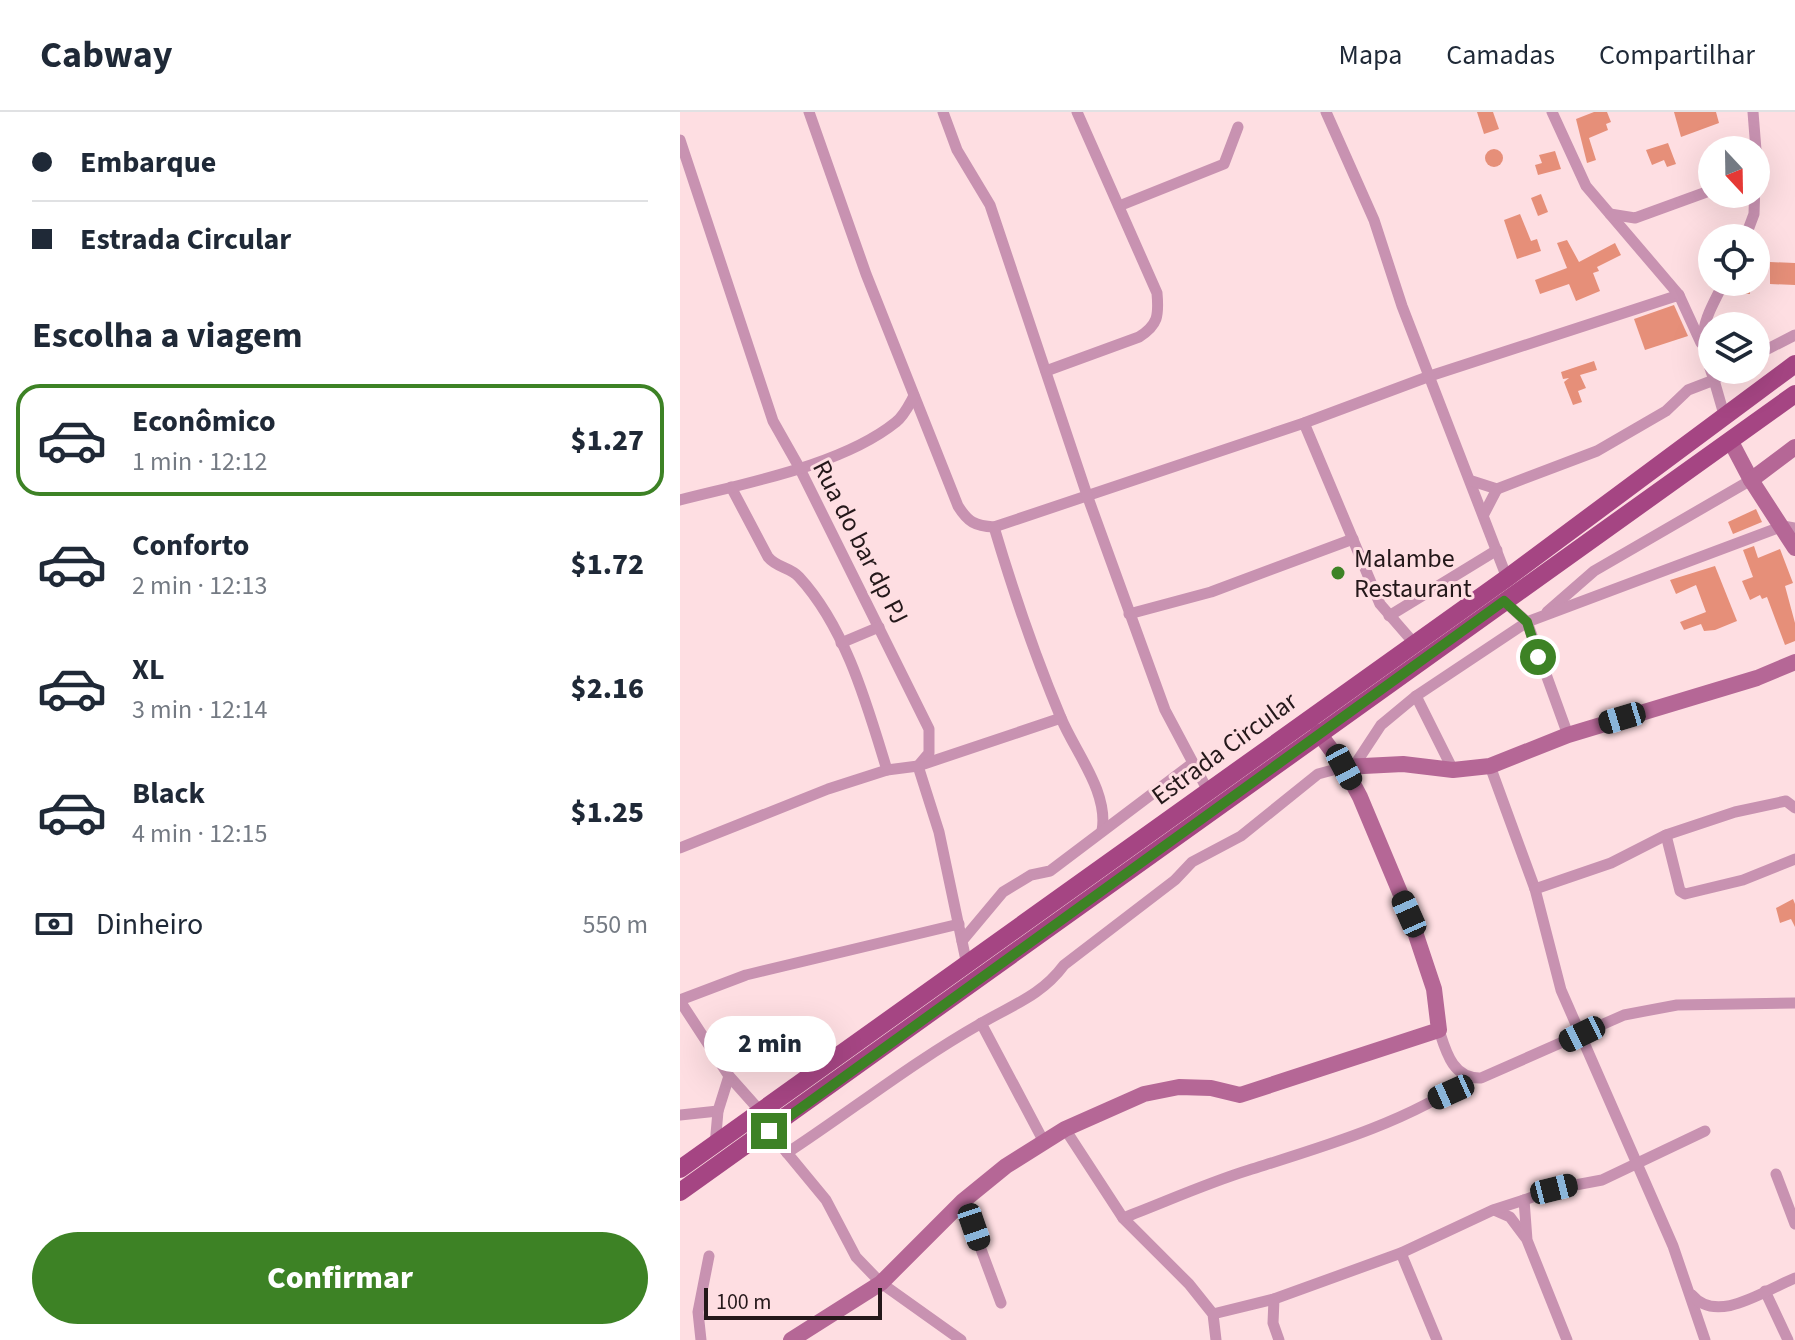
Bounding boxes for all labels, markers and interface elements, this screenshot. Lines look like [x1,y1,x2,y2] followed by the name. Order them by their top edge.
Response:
[40,28,173,82] text: Cabway
[1339,35,1402,75] text: Mapa
[1446,35,1555,75] text: Camadas
[1599,35,1755,75] text: Compartilhar
[1698,136,1770,208] north arrow
[1698,136,1770,384] map controls
[80,141,216,184] text: Embarque
[80,218,291,261] text: Estrada Circular
[1698,224,1770,296] button: locate
[32,310,303,361] text: Escolha a viagem
[1698,312,1770,384] button: layers
[132,400,276,443] text: Econômico
[36,404,108,476] icon: car
[571,419,644,462] text: $1.27
[132,443,267,480] text: 1 min · 12:12
[803,454,918,631] street label: Rua do bar dp PJ
[132,524,249,567] text: Conforto
[36,528,108,600] icon: car
[1354,540,1472,607] place label: Malambe Restaurant
[571,543,644,586] text: $1.72
[1329,564,1347,582] marker: Malambe Restaurant
[132,567,267,604] text: 2 min · 12:13
[1520,639,1556,675] route start
[132,648,165,691] text: XL
[36,652,108,724] icon: car
[571,667,644,710] text: $2.16
[1144,682,1305,814] street label: Estrada Circular
[132,691,267,728] text: 3 min · 12:14
[1596,700,1648,736] car
[1322,740,1366,794] car
[132,772,205,815] text: Black
[36,776,108,848] icon: car
[571,791,644,834] text: $1.25
[132,815,267,852] text: 4 min · 12:15
[1388,887,1430,941] car
[32,902,76,946] icon: cash
[96,903,203,946] text: Dinheiro
[582,906,648,943] text: 550 m
[1555,1013,1609,1055] car
[703,1015,835,1071] callout: 2 min
[738,1025,802,1062] text: 2 min
[1424,1071,1478,1113] car
[751,1113,787,1149] route end
[1528,1172,1580,1206] car
[955,1200,993,1254] car
[32,1232,648,1324] button: Confirmar
[704,1284,882,1320] scale bar
[716,1286,771,1318] text: 100 m

